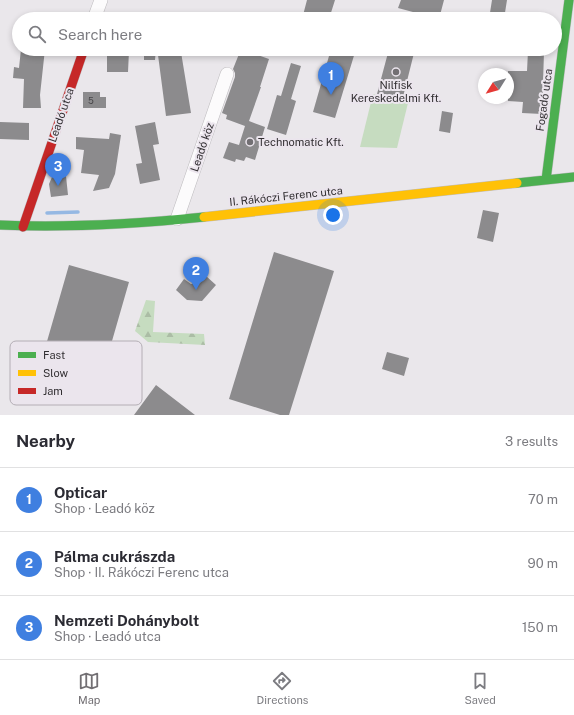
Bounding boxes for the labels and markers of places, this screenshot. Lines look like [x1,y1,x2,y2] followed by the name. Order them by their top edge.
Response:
[318,62,344,95] pin: 1
[391,67,401,77] marker: Nilfisk Kereskedelmi Kft.
[351,79,441,104] place label: Nilfisk Kereskedelmi Kft.
[258,136,344,148] place label: Technomatic Kft.
[245,137,255,147] marker: Technomatic Kft.
[45,153,71,186] pin: 3
[183,257,209,290] pin: 2

